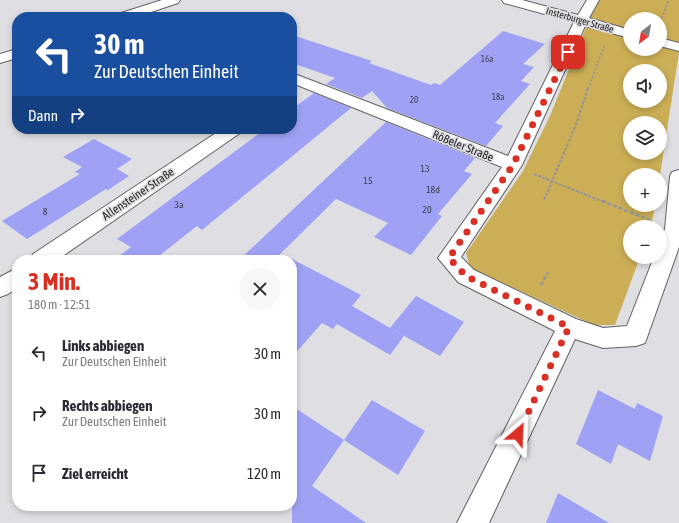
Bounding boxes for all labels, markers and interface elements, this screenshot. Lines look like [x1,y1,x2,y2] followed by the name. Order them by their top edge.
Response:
[545,5,616,35] street label: Insterburger Straße
[623,12,667,56] north arrow
[623,12,667,264] map controls
[28,28,80,80] icon: left
[94,28,144,60] text: 30 m
[551,35,585,69] pin
[557,41,579,63] icon: arrive
[481,54,493,64] house number: 16a
[94,61,239,82] text: Zur Deutschen Einheit
[623,64,667,108] button: sound
[492,92,504,102] house number: 18a
[410,95,418,105] house number: 20
[66,104,88,126] icon: right
[28,107,58,124] text: Dann
[623,116,667,160] button: layers
[430,127,496,165] street label: Rößeler Straße
[420,163,430,174] house number: 13
[99,165,177,223] street label: Allensteiner Straße
[623,168,667,212] button: +
[363,175,373,186] house number: 15
[426,184,440,195] house number: 18d
[174,199,184,210] house number: 3a
[422,204,432,215] house number: 20
[43,206,48,217] house number: 8
[623,220,667,264] button: −
[28,268,80,295] text: 3 Min.
[239,268,281,310] button: close
[28,297,91,312] text: 180 m · 12:51
[62,337,144,354] text: Links abbiegen
[28,342,50,364] icon: left
[254,345,281,362] text: 30 m
[62,354,166,369] text: Zur Deutschen Einheit
[62,397,152,414] text: Rechts abbiegen
[28,402,50,424] icon: right
[254,405,281,422] text: 30 m
[497,413,539,455] position arrow
[62,414,166,429] text: Zur Deutschen Einheit
[28,462,50,484] icon: arrive
[62,465,128,482] text: Ziel erreicht
[247,465,281,482] text: 120 m

